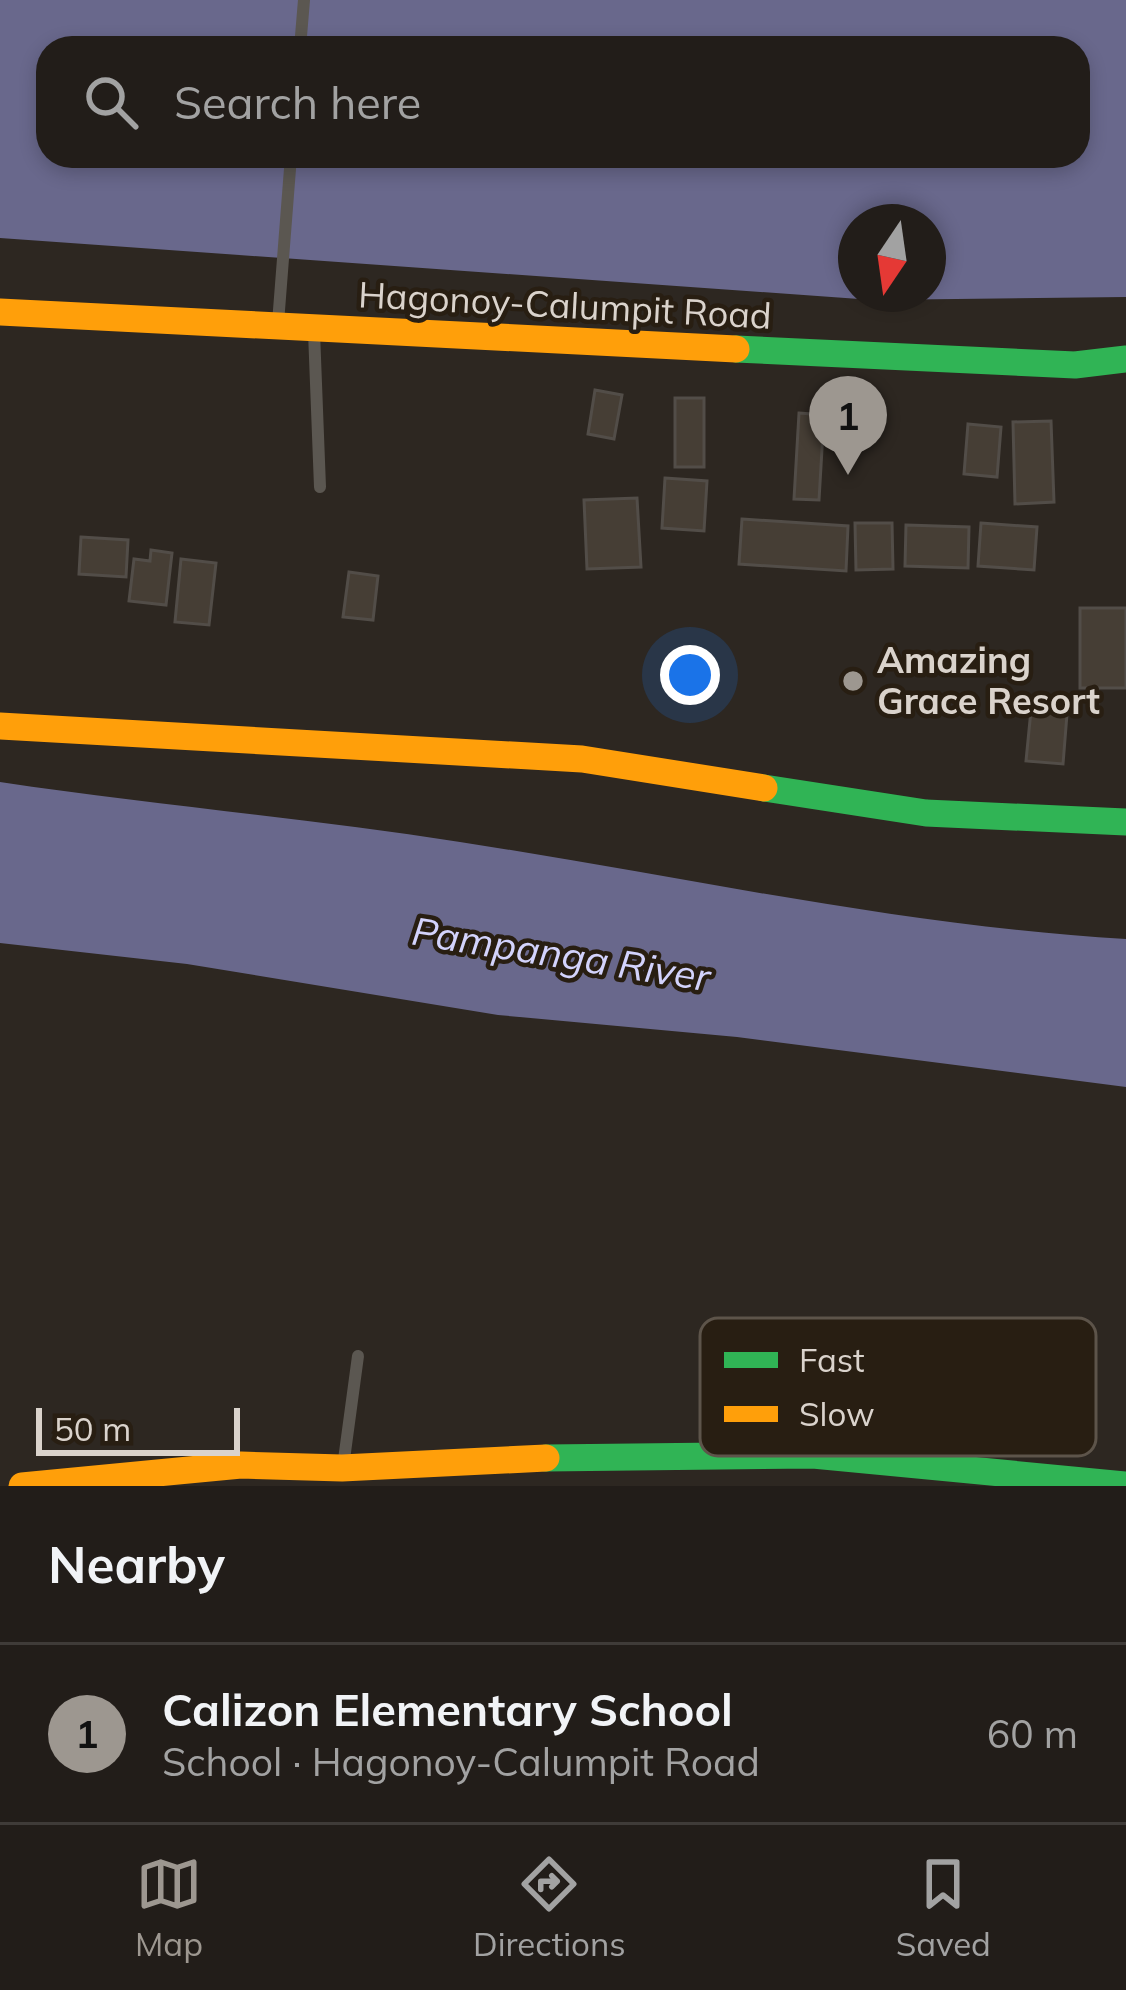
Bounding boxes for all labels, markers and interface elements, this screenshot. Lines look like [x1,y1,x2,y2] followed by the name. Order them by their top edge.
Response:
[36,36,1090,168] search box
[78,69,144,135] icon: search
[174,74,421,130] text: Search here
[838,204,946,312] north arrow
[357,271,773,338] street label: Hagonoy-Calumpit Road
[809,376,887,475] pin: 1
[877,637,1100,723] place label: Amazing Grace Resort
[660,645,720,705] your location
[840,668,866,694] marker: Amazing Grace Resort
[409,906,715,1002] water label: Pampanga River
[700,1318,1096,1456] legend
[799,1339,864,1380] text: Fast
[799,1393,875,1434] text: Slow
[36,1402,240,1455] scale bar
[54,1408,131,1449] text: 50 m
[48,1532,225,1596] text: Nearby
[162,1681,733,1737] text: Calizon Elementary School
[75,1709,99,1758] text: 1
[987,1709,1078,1758] text: 60 m
[162,1737,760,1786] text: School · Hagonoy-Calumpit Road
[135,1851,203,1964] tab: Map
[473,1851,626,1964] tab: Directions
[896,1851,991,1964] tab: Saved

